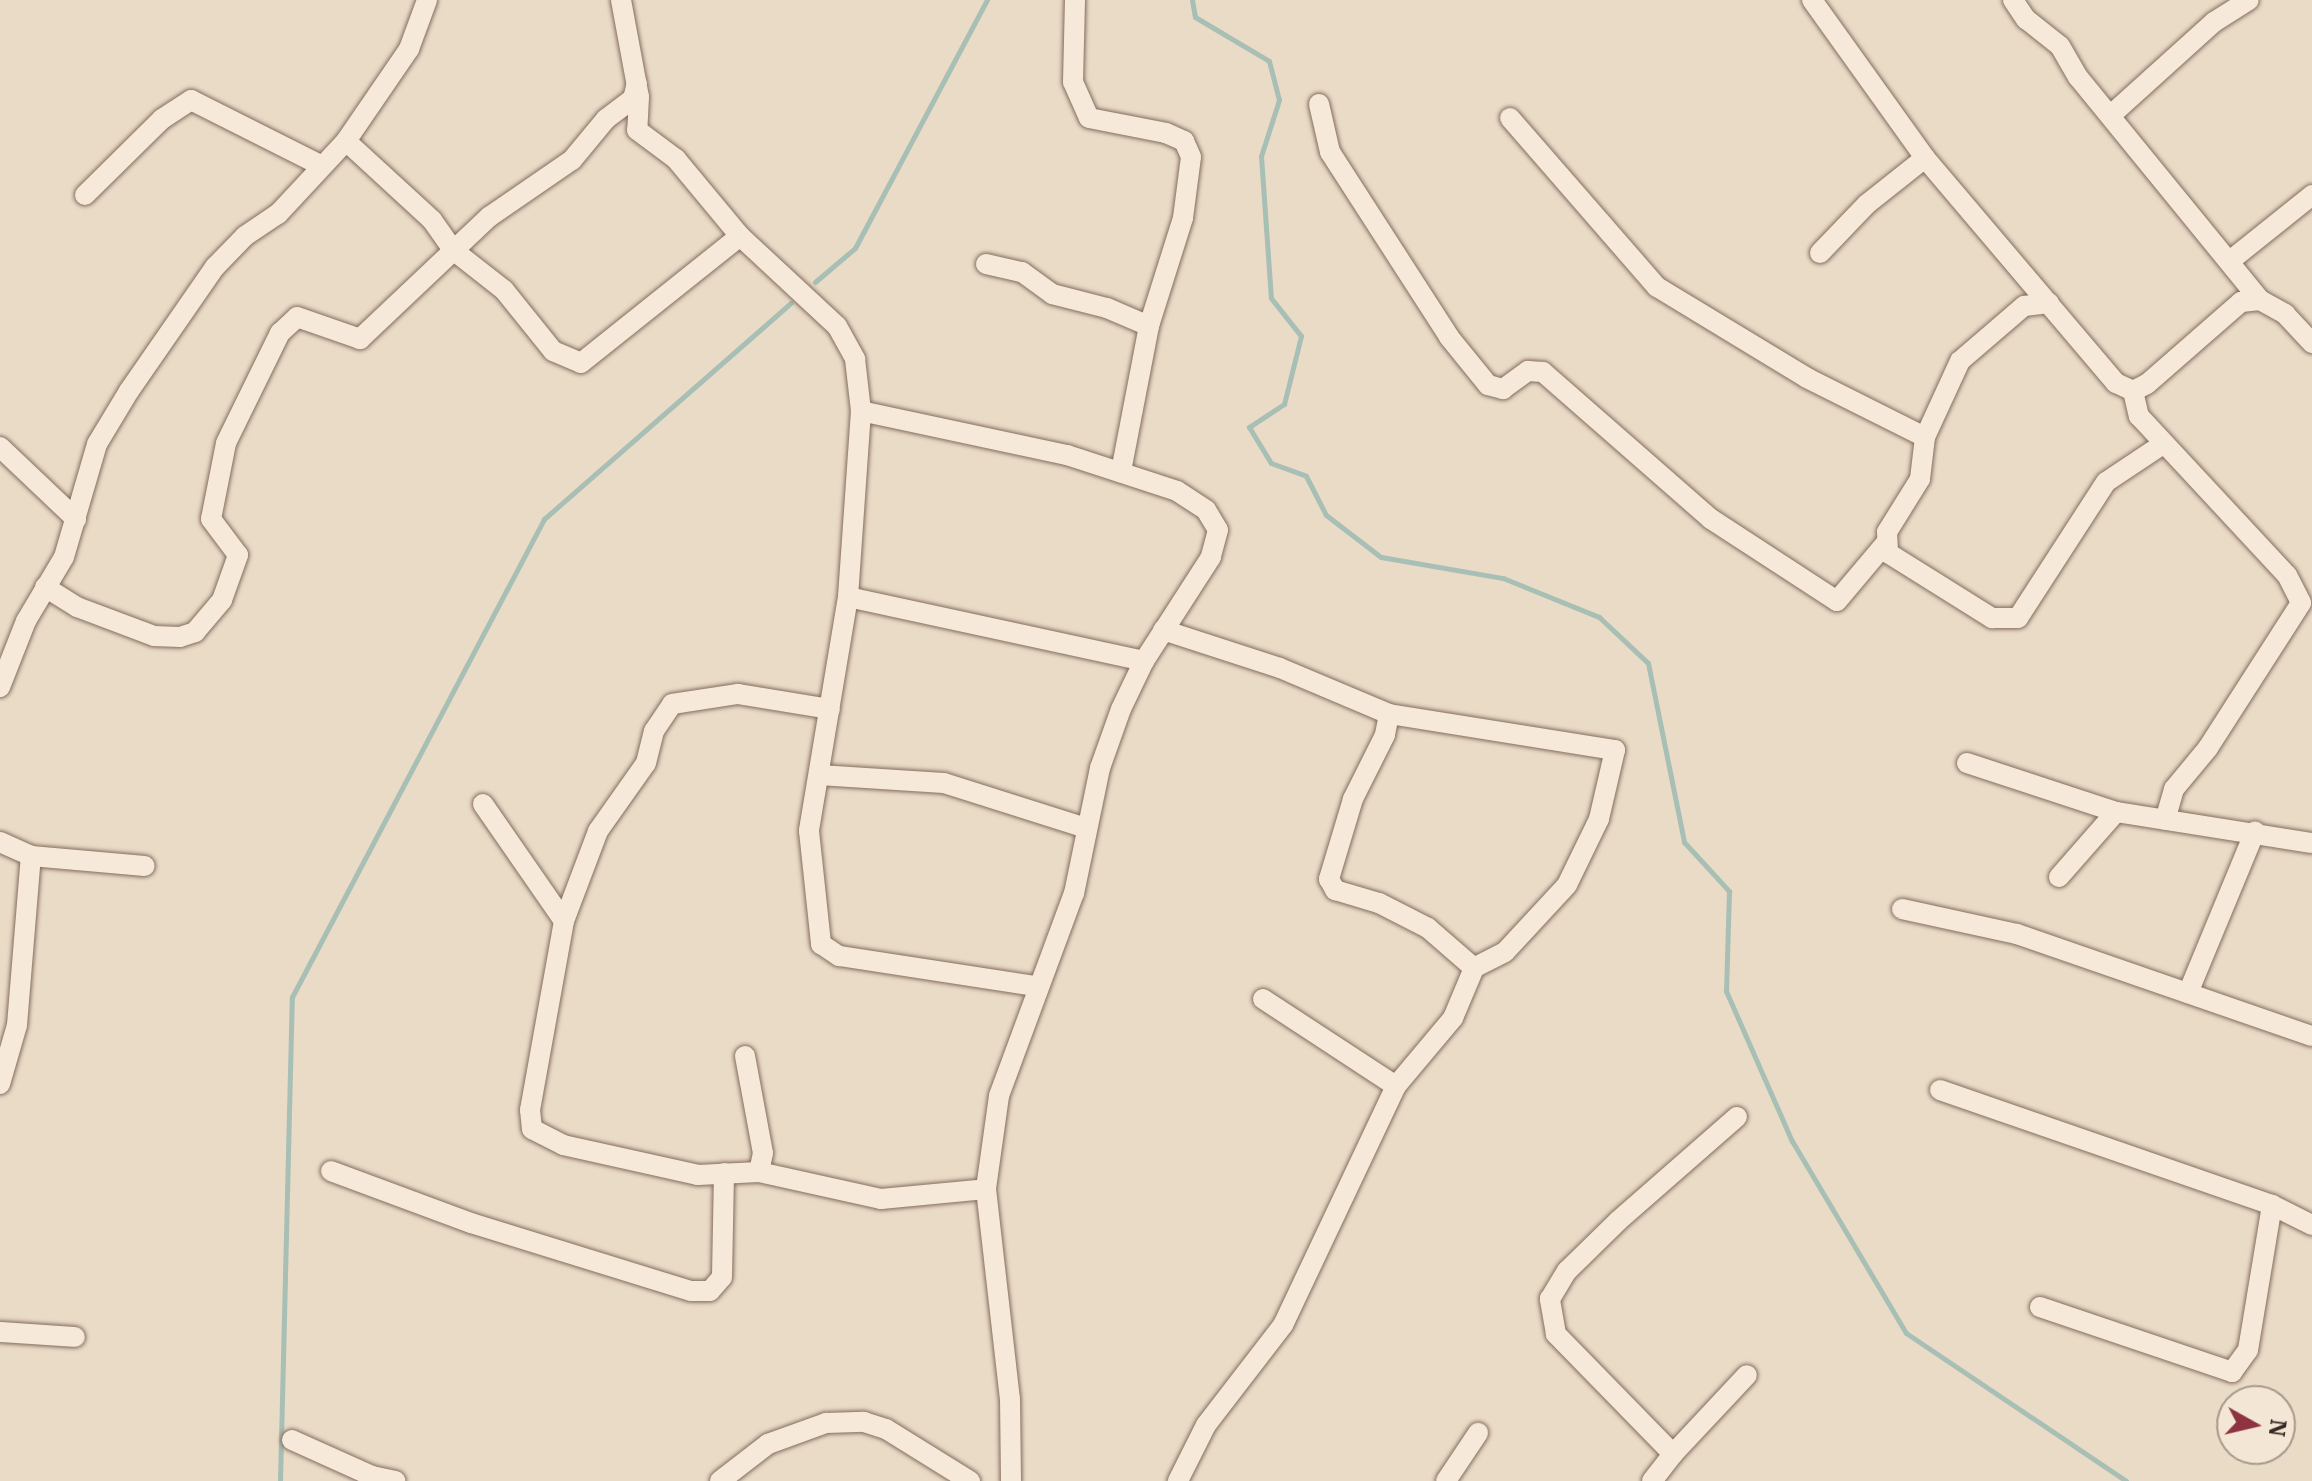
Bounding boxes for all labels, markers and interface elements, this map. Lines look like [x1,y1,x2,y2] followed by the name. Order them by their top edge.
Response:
[2216,1385,2296,1465] north arrow
[2263,1417,2294,1439] text: N

